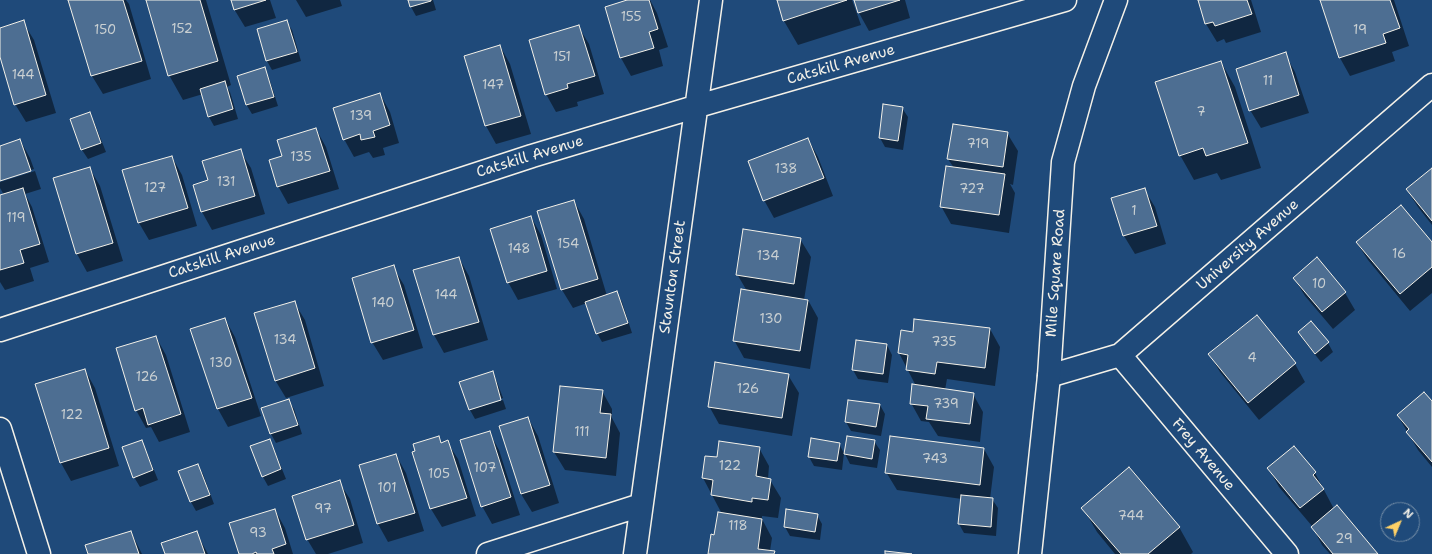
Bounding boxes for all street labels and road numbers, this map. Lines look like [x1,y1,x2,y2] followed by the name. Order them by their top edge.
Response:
[785,41,897,89] street label: Catskill Avenue
[474,132,586,182] street label: Catskill Avenue
[1193,196,1303,294] street label: University Avenue
[1043,208,1069,338] street label: Mile Square Road
[656,219,690,335] street label: Staunton Street
[166,231,278,283] street label: Catskill Avenue
[1168,415,1238,495] street label: Frey Avenue

